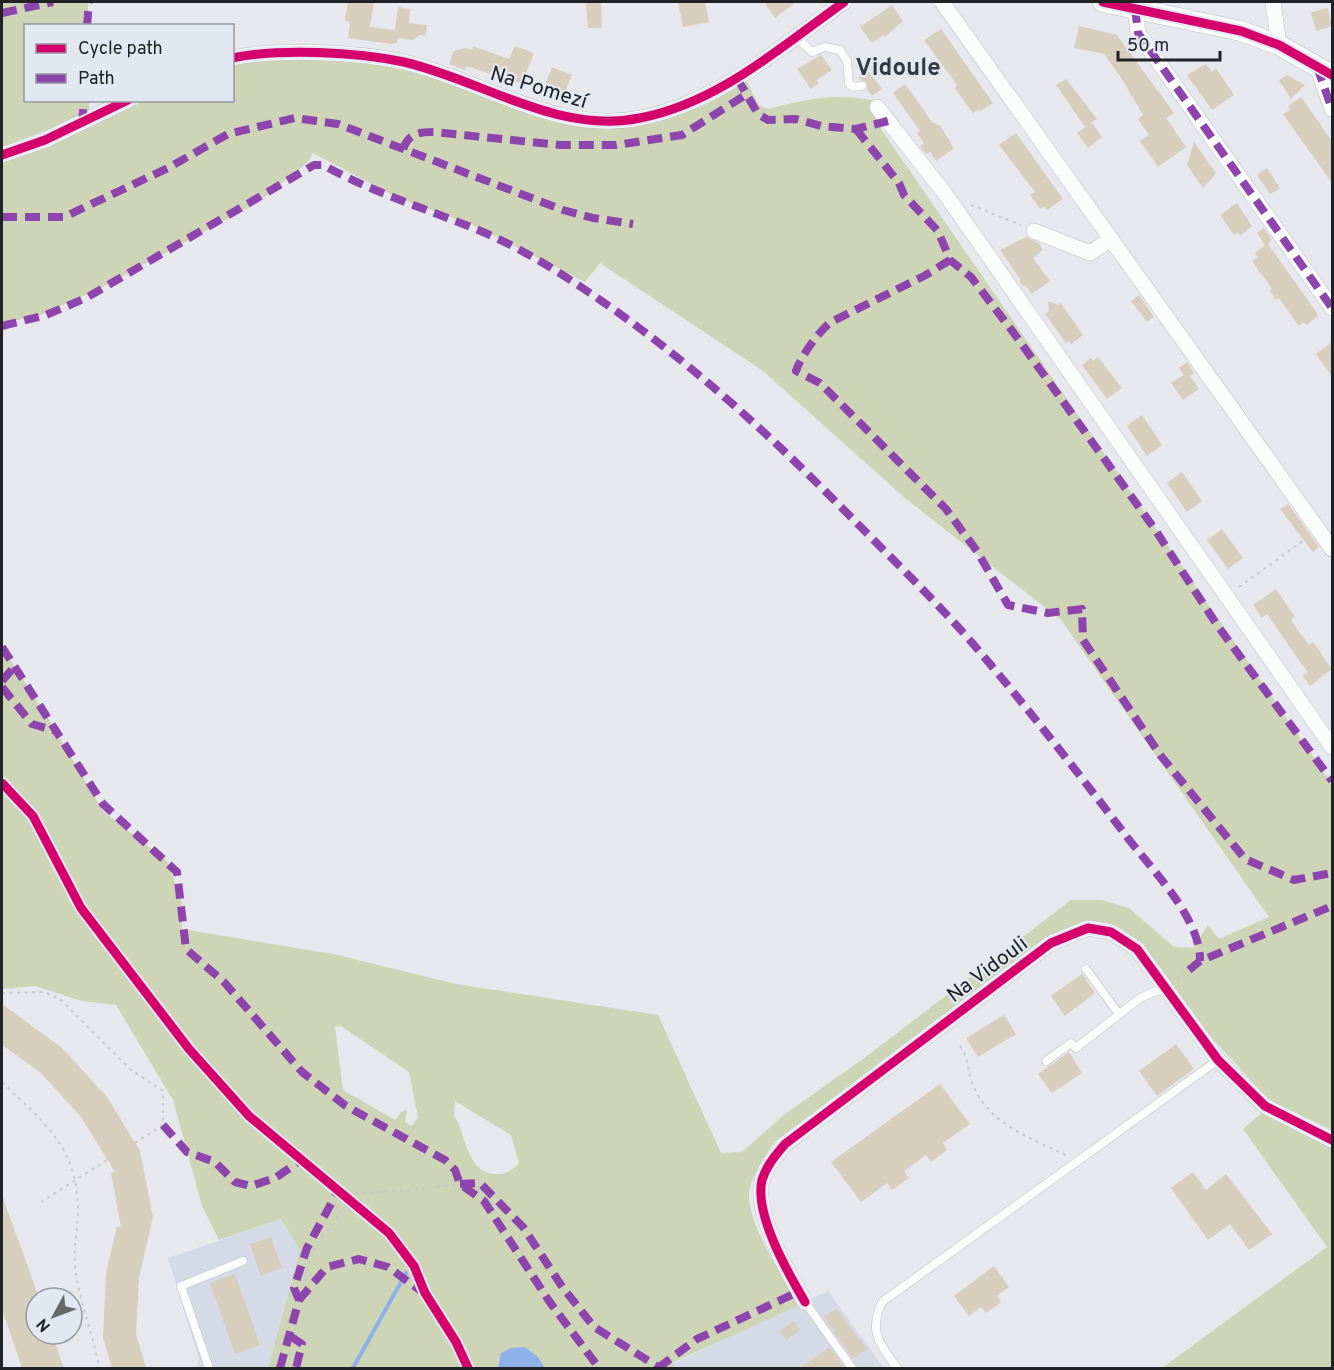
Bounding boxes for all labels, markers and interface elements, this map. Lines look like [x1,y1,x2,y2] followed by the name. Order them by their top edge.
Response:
[24,24,234,102] legend
[1118,24,1220,62] scale bar
[1127,35,1169,58] text: 50 m
[78,38,163,61] text: Cycle path
[855,54,941,84] district label: Vidoule
[487,61,592,116] street label: Na Pomezí
[78,68,115,91] text: Path
[942,931,1034,1009] street label: Na Vidouli
[24,1286,84,1346] north arrow
[33,1314,56,1335] text: N

